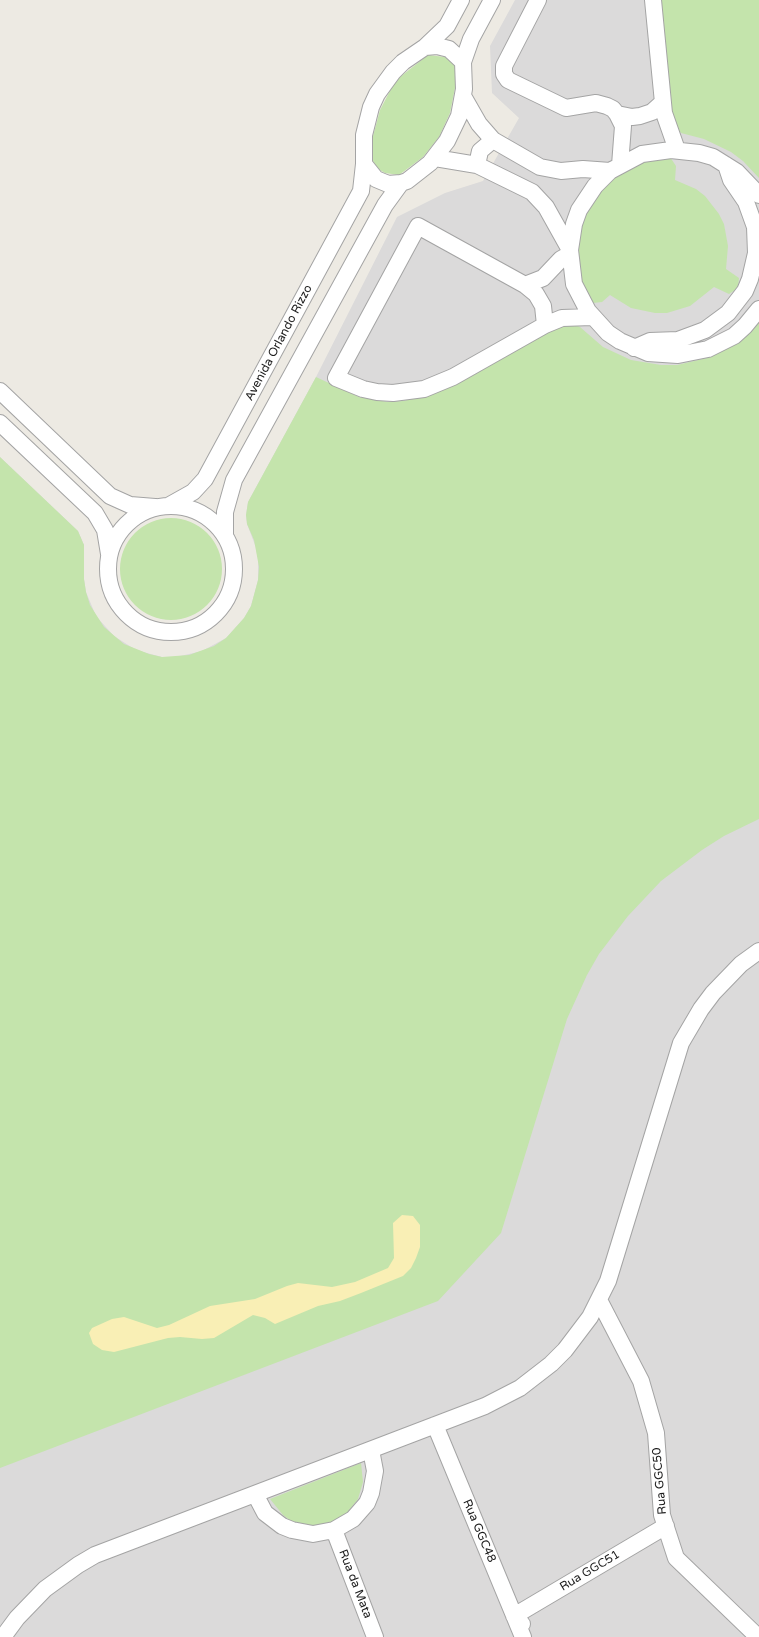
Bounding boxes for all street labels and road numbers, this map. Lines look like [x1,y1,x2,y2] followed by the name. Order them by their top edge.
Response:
[242,283,316,403] street label: Avenida Orlando Rizzo
[650,1447,670,1515] street label: Rua GGC50
[459,1497,499,1565] street label: Rua GGC48
[335,1547,375,1621] street label: Rua da Mata
[557,1547,623,1595] street label: Rua GGC51

